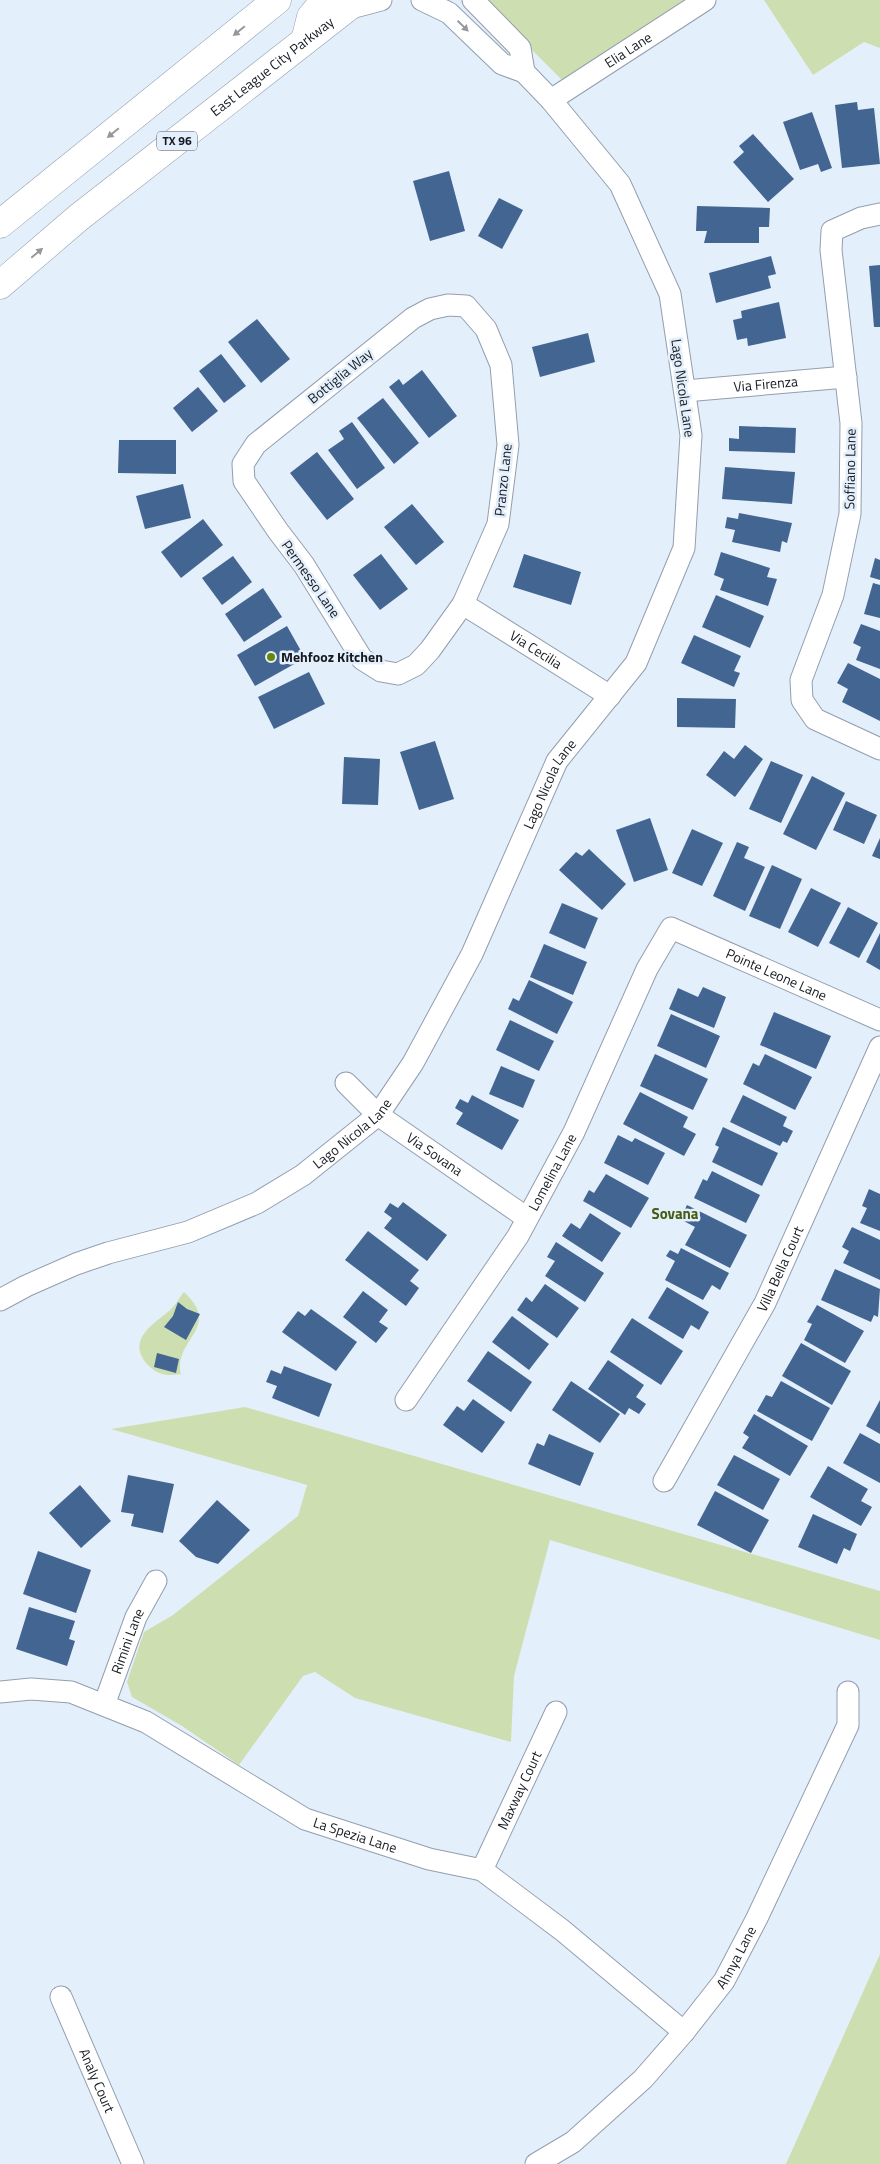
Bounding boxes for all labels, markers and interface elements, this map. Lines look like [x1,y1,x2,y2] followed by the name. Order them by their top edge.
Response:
[206,11,338,121] street label: East League City Parkway
[456,20,468,32] one-way arrow
[233,25,246,36] one-way arrow
[600,26,656,73] street label: Elia Lane
[107,127,120,138] one-way arrow
[157,132,197,150] road number: TX 96
[30,248,43,259] one-way arrow
[666,337,701,438] street label: Lago Nicola Lane
[303,343,377,408] street label: Bottiglia Way
[733,370,799,397] street label: Via Firenza
[838,428,861,509] street label: Soffiano Lane
[488,443,517,517] street label: Pranzo Lane
[277,536,346,622] street label: Permesso Lane
[506,625,566,674] street label: Via Cecilia
[281,646,383,667] place label: Mehfooz Kitchen
[265,651,277,663] marker: Mehfooz Kitchen
[517,734,581,832] street label: Lago Nicola Lane
[723,942,830,1005] street label: Pointe Leone Lane
[308,1094,396,1173] street label: Lago Nicola Lane
[402,1127,467,1181] street label: Via Sovana
[522,1130,581,1214] street label: Lomelina Lane
[651,1202,699,1225] district label: Sovana
[751,1222,808,1316] street label: Villa Bella Court
[105,1604,149,1677] street label: Rimini Lane
[491,1747,546,1833] street label: Maxway Court
[311,1811,400,1858] street label: La Spezia Lane
[711,1922,761,1993] street label: Ahnya Lane
[74,2045,121,2116] street label: Analy Court

